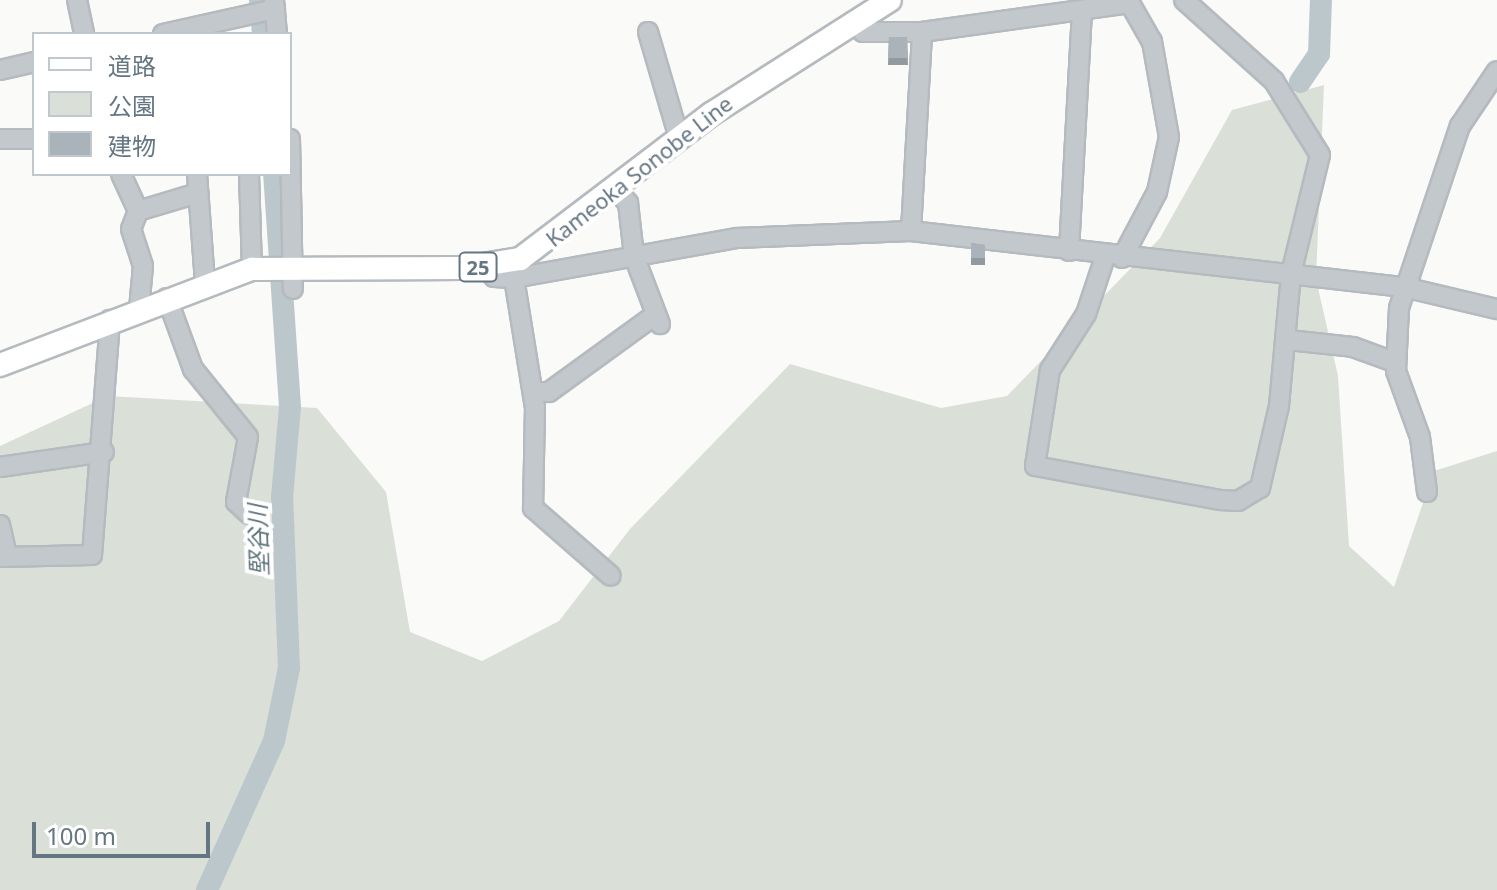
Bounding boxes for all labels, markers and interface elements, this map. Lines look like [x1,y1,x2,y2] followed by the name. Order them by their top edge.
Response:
[32,32,292,176] legend
[108,49,156,82] text: 道路
[108,89,156,122] text: 公園
[541,90,737,252] street label: Kameoka Sonobe Line
[108,129,156,162] text: 建物
[458,251,498,283] road number: 25
[242,504,274,576] water label: 堅谷川
[36,806,214,856] scale bar
[46,819,116,852] text: 100 m

